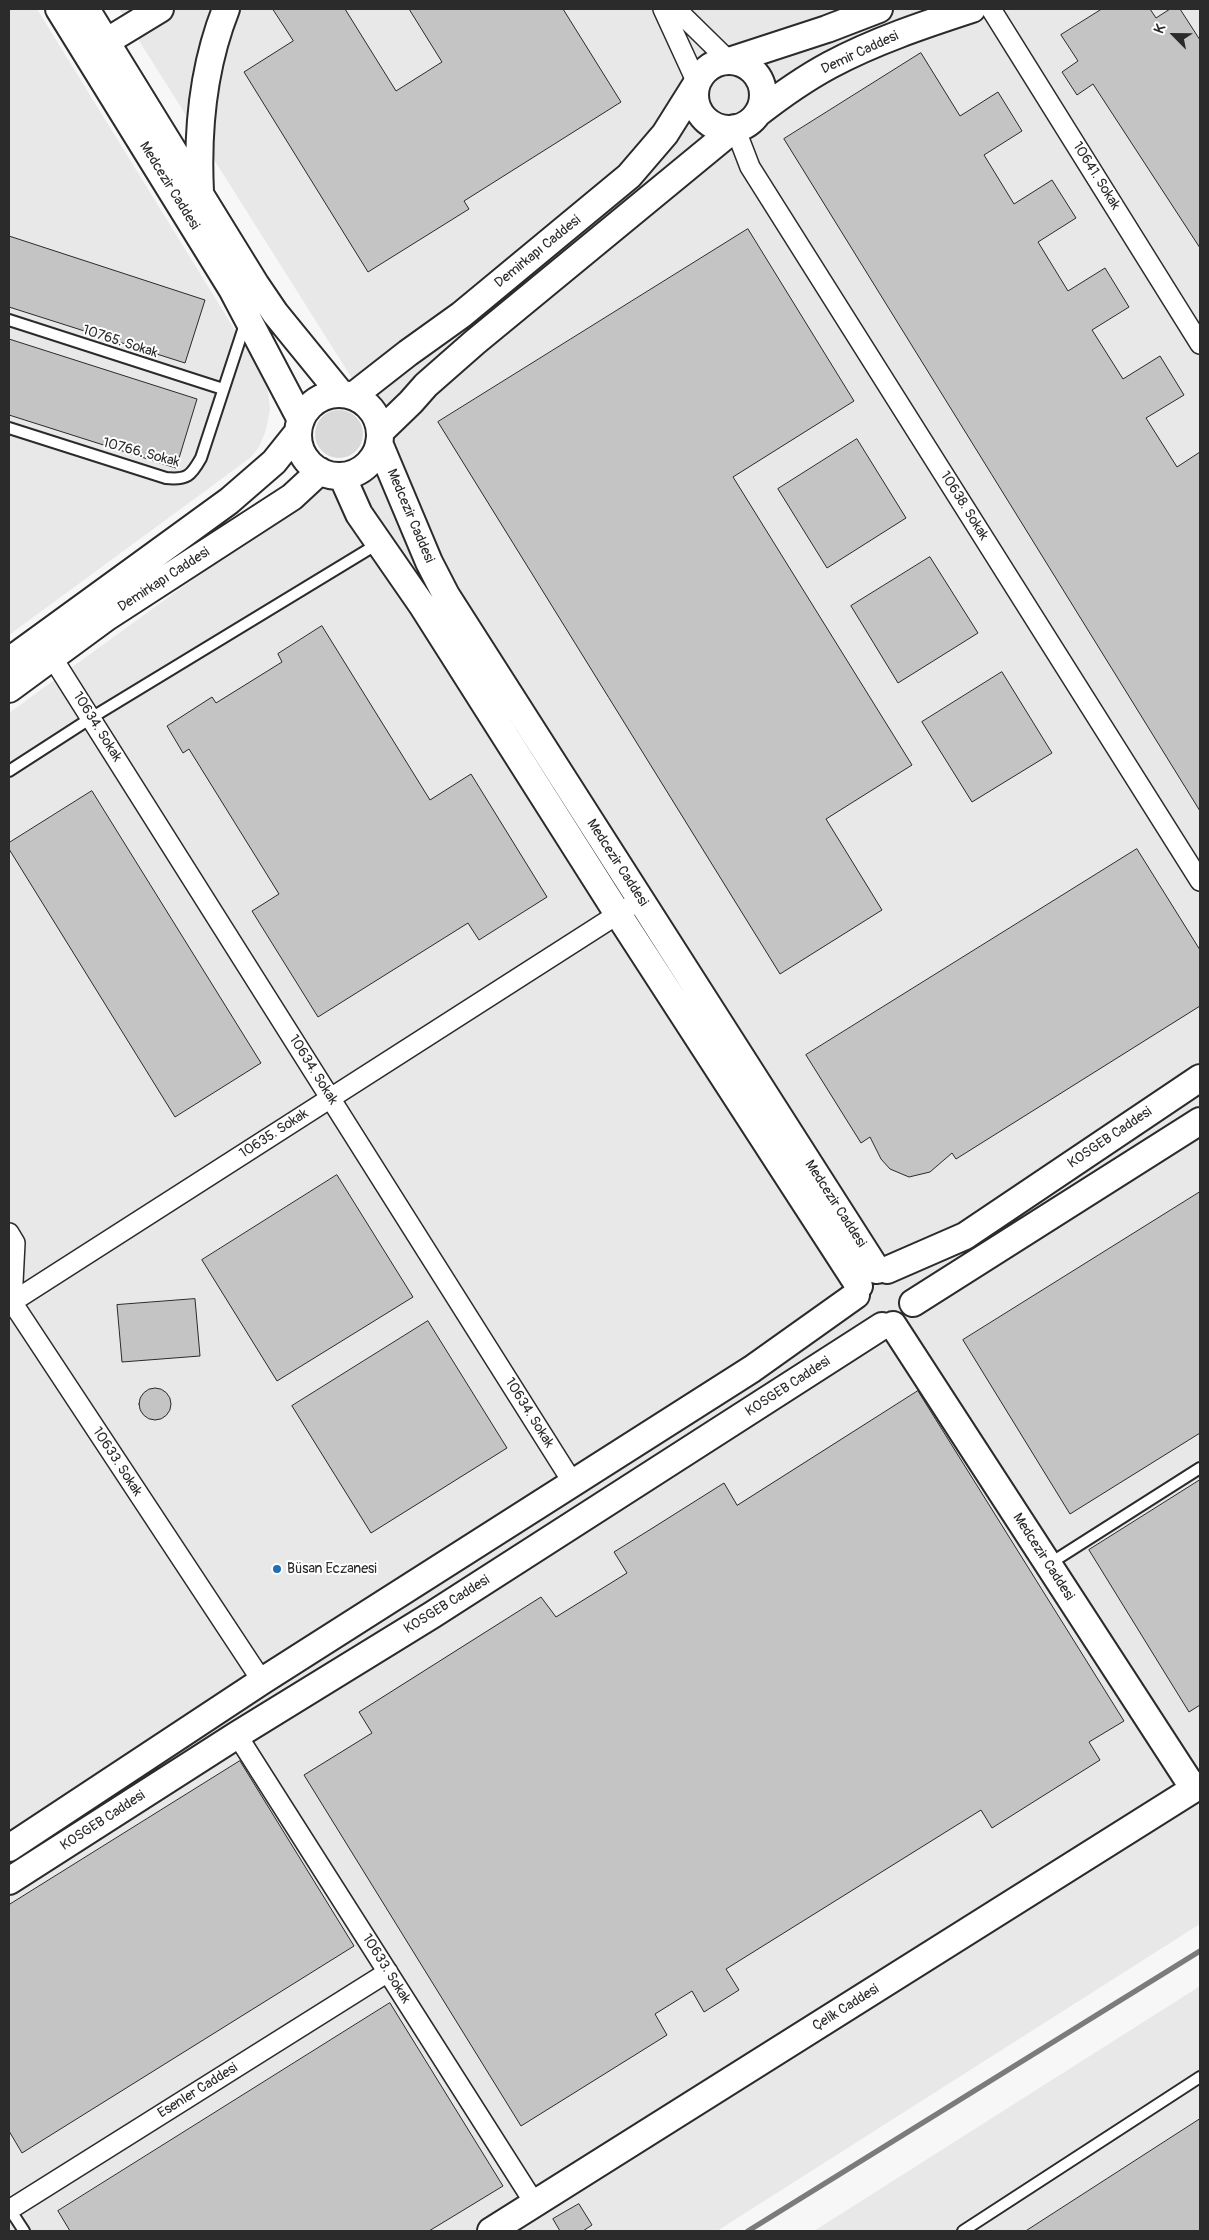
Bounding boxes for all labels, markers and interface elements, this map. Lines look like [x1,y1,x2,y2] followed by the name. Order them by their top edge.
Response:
[1149,10,1199,60] north arrow
[1150,22,1169,36] text: K
[819,28,901,78] street label: Demir Caddesi
[135,139,203,233] street label: Medcezir Caddesi
[1069,139,1123,213] street label: 10641. Sokak
[492,212,584,292] street label: Demirkapı Caddesi
[80,322,160,362] street label: 10765. Sokak
[101,435,181,471] street label: 10766. Sokak
[383,467,437,565] street label: Medcezir Caddesi
[936,468,992,544] street label: 10638. Sokak
[115,544,213,616] street label: Demirkapı Caddesi
[69,689,125,765] street label: 10634. Sokak
[583,816,651,910] street label: Medcezir Caddesi
[285,1032,341,1108] street label: 10634. Sokak
[1065,1104,1155,1172] street label: KOSGEB Caddesi
[236,1106,312,1162] street label: 10635. Sokak
[801,1157,869,1251] street label: Medcezir Caddesi
[742,1353,834,1421] street label: KOSGEB Caddesi
[501,1375,557,1451] street label: 10634. Sokak
[89,1424,145,1500] street label: 10633. Sokak
[1009,1510,1077,1604] street label: Medcezir Caddesi
[287,1561,377,1577] place label: Büsan Eczanesi
[271,1563,283,1575] marker: Büsan Eczanesi
[401,1572,493,1638] street label: KOSGEB Caddesi
[57,1787,149,1855] street label: KOSGEB Caddesi
[358,1931,414,2007] street label: 10633. Sokak
[810,1981,882,2035] street label: Çelik Caddesi
[155,2060,241,2122] street label: Esenler Caddesi

